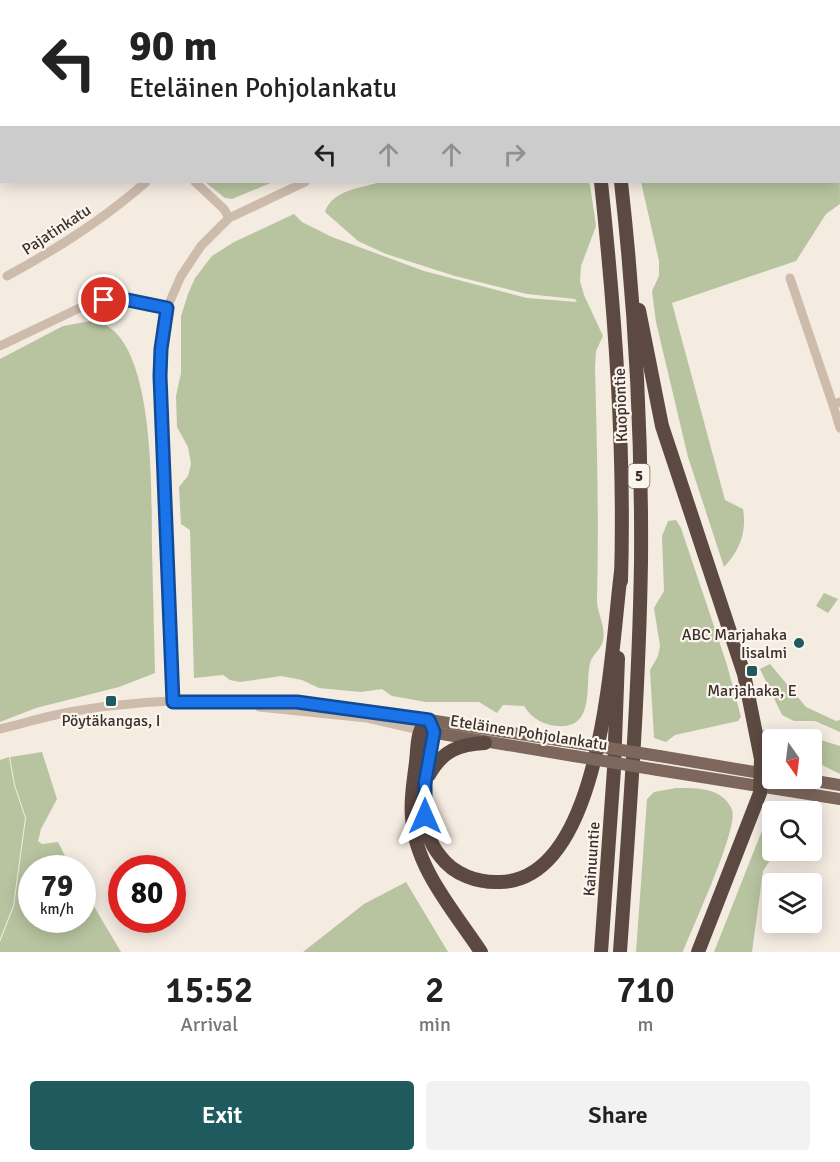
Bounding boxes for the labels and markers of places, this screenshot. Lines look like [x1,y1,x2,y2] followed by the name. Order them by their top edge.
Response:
[78,274,129,325] pin
[682,625,787,663] place label: ABC Marjahaka Iisalmi
[792,636,806,650] marker: ABC Marjahaka Iisalmi
[745,664,759,678] marker: Marjahaka, E
[707,681,797,701] place label: Marjahaka, E
[104,694,118,708] marker: Pöytäkangas, I
[61,711,161,731] place label: Pöytäkangas, I

